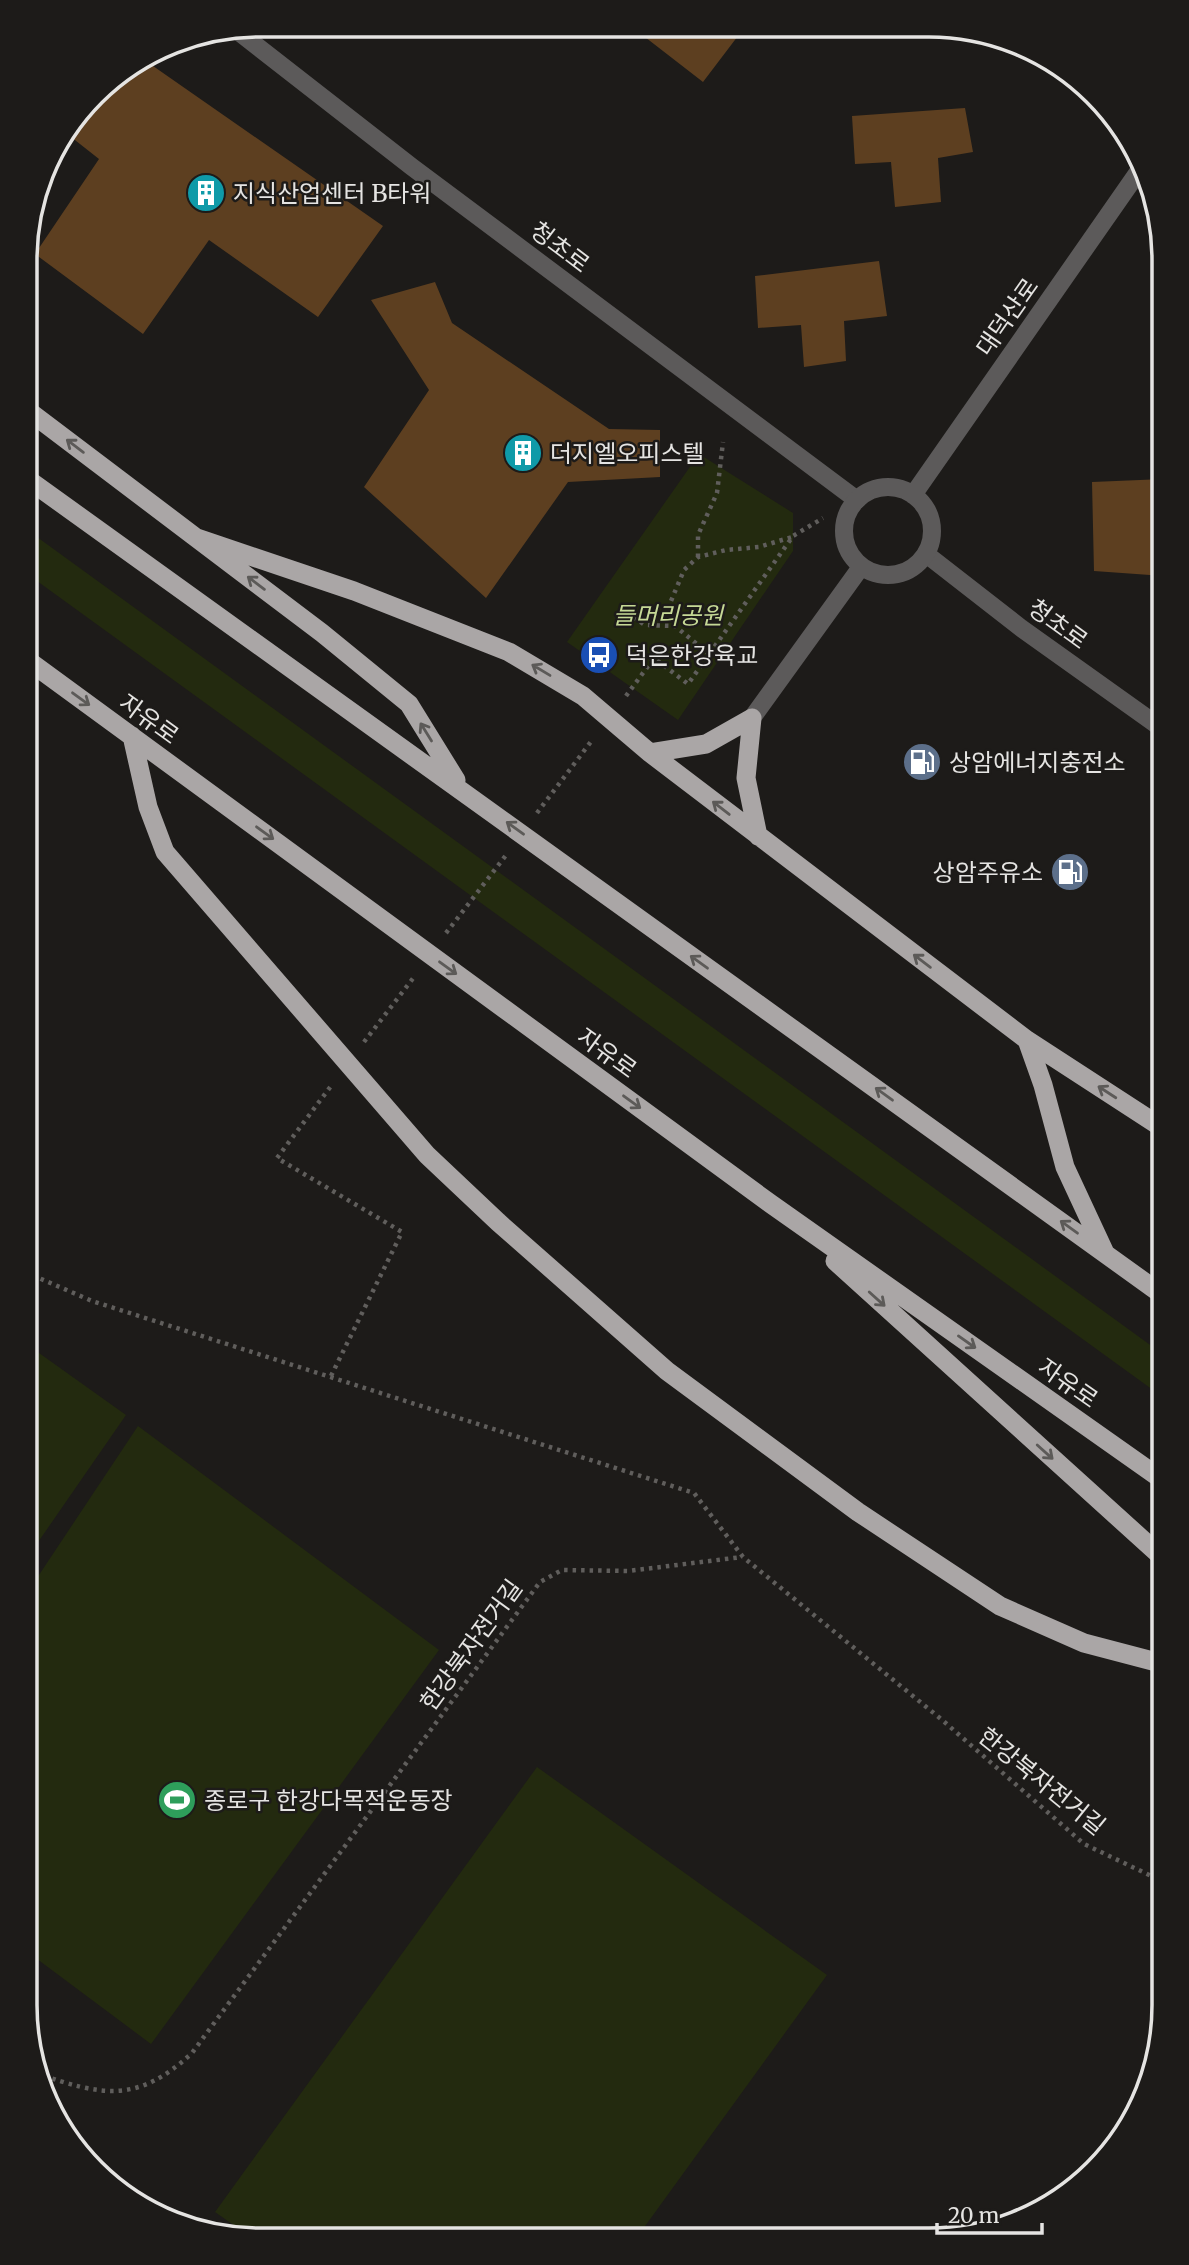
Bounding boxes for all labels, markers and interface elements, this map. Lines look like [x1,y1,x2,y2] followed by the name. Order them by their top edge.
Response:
[185,172,227,214] building icon: 지식산업센터 B타워
[233,178,431,209] place label: 지식산업센터 B타워
[524,215,596,279] street label: 청초로
[969,272,1045,362] street label: 대덕산로
[502,432,544,474] building icon: 더지엘오피스텔
[66,438,85,453] one-way arrow
[550,438,705,469] place label: 더지엘오피스텔
[247,576,266,591] one-way arrow
[1022,592,1094,656] street label: 청초로
[613,600,725,631] park label: 들머리공원
[578,634,620,676] bus stop icon: 덕은한강육교
[626,640,758,671] place label: 덕은한강육교
[531,663,551,677] one-way arrow
[113,687,185,751] street label: 자유로
[71,692,90,706] one-way arrow
[418,723,432,743] one-way arrow
[901,741,943,783] fuel station icon: 상암에너지충전소
[949,747,1126,778] place label: 상암에너지충전소
[712,801,731,815] one-way arrow
[506,821,525,836] one-way arrow
[255,826,273,841] one-way arrow
[1049,851,1091,893] fuel station icon: 상암주유소
[933,857,1043,888] place label: 상암주유소
[913,953,931,968] one-way arrow
[690,955,709,969] one-way arrow
[438,960,457,975] one-way arrow
[571,1021,643,1085] street label: 자유로
[1098,1085,1117,1100] one-way arrow
[875,1087,894,1102] one-way arrow
[622,1095,641,1109] one-way arrow
[1060,1220,1079,1234] one-way arrow
[868,1291,886,1307] one-way arrow
[957,1335,976,1349] one-way arrow
[1032,1351,1104,1415] street label: 자유로
[1036,1443,1054,1459] one-way arrow
[413,1573,529,1717] street label: 한강북자전거길
[972,1720,1112,1842] street label: 한강북자전거길
[156,1779,198,1821] sports icon: 종로구 한강다목적운동장
[204,1785,453,1816] place label: 종로구 한강다목적운동장
[937,2192,1042,2236] scale bar
[948,2202,1000,2229] text: 20 m

